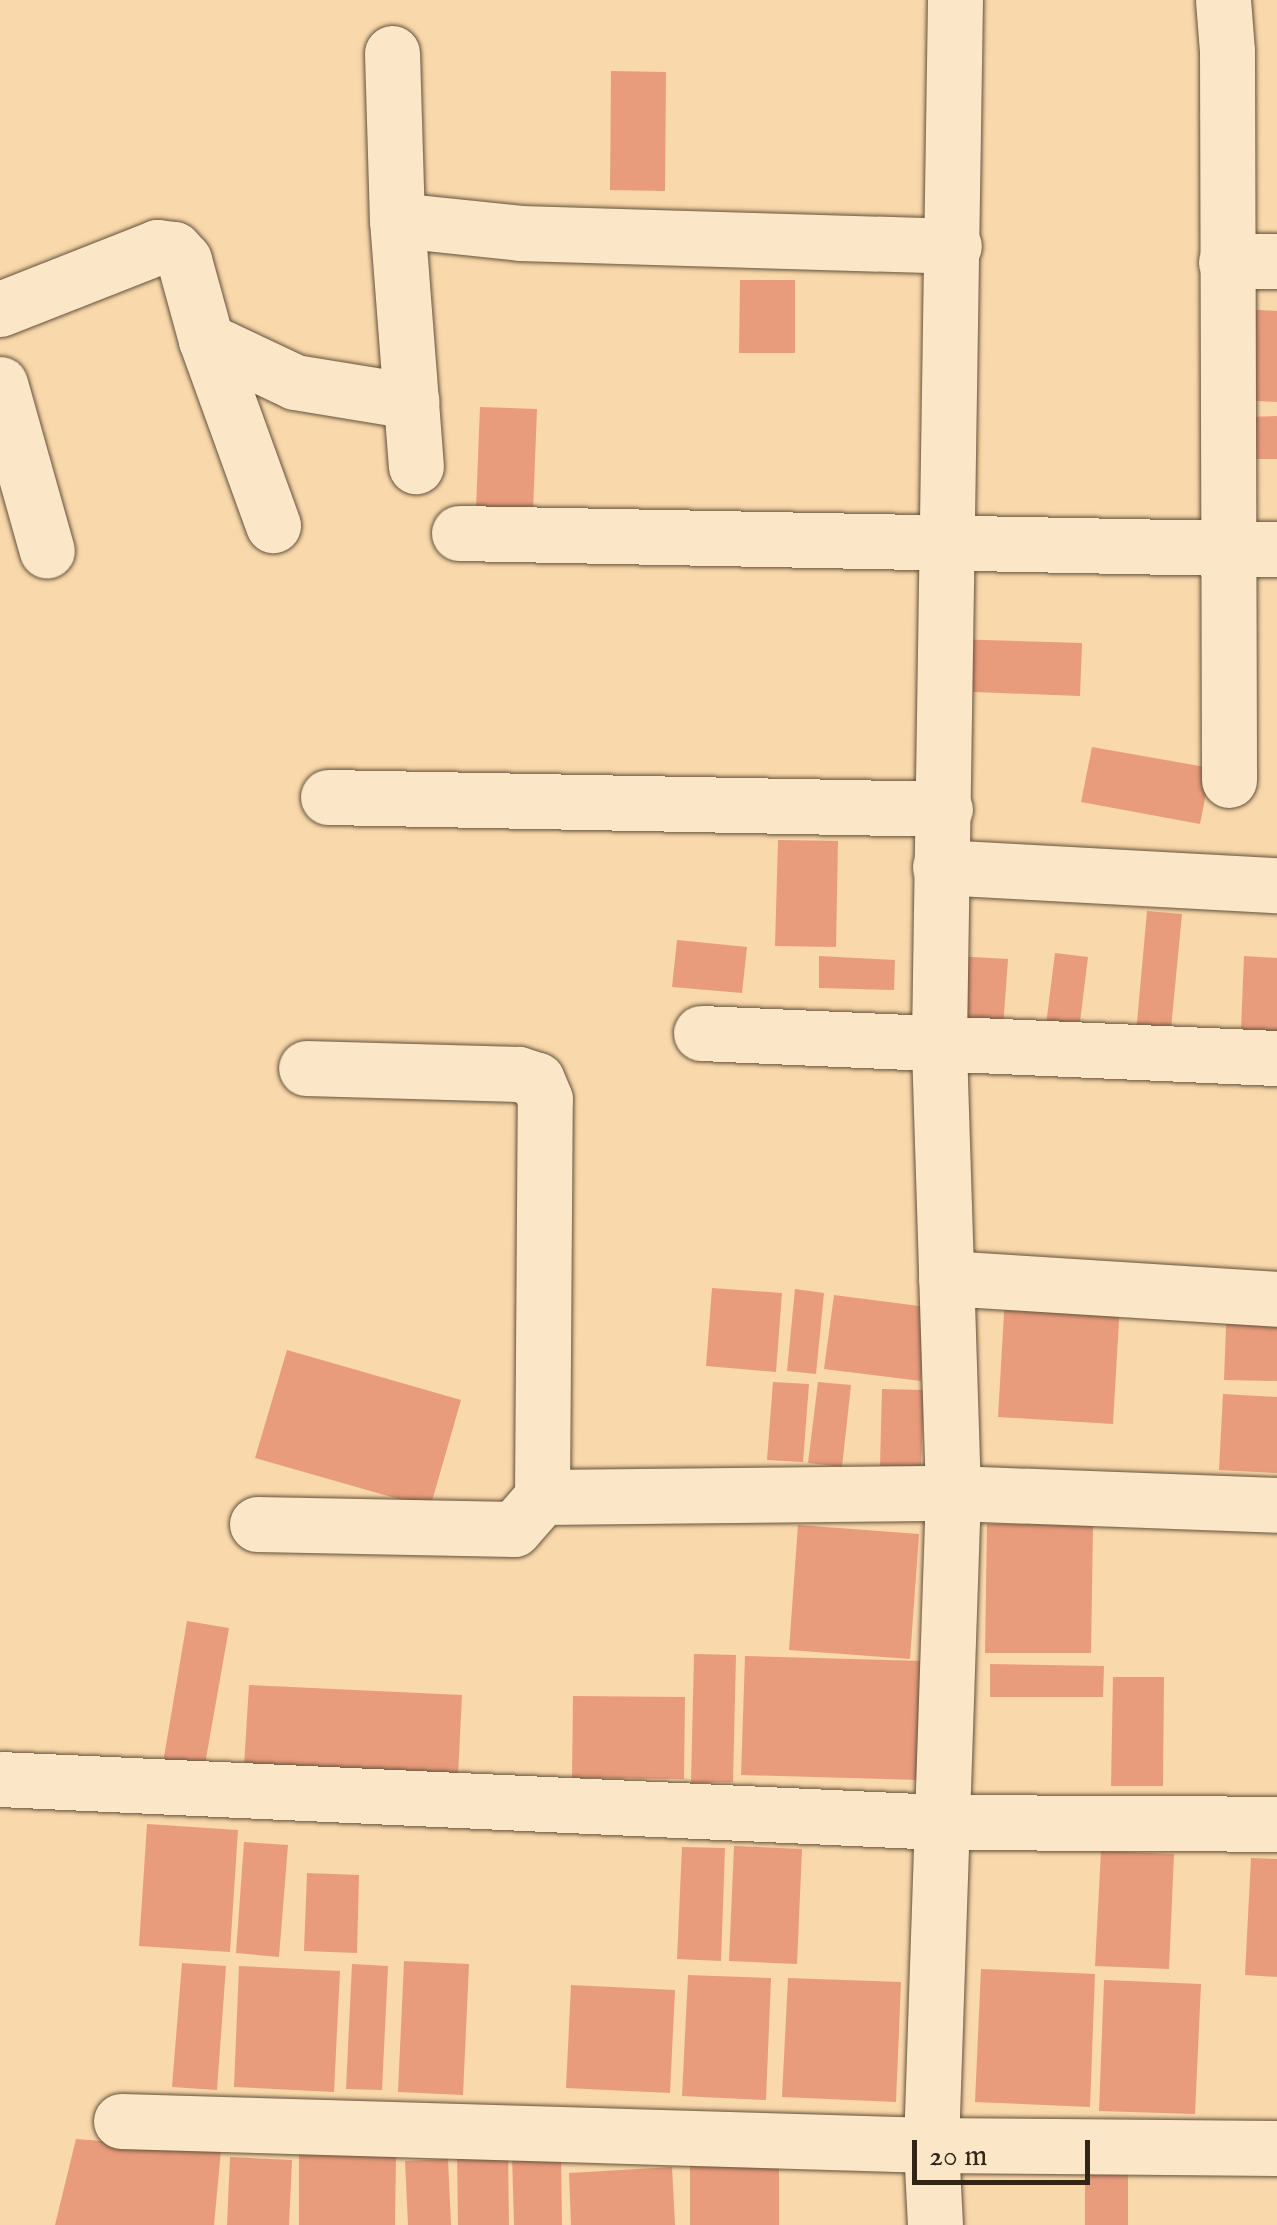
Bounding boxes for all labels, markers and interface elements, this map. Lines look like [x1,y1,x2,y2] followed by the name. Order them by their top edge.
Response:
[917,2120,1094,2182] scale bar
[929,2138,988,2176] text: 20 m

